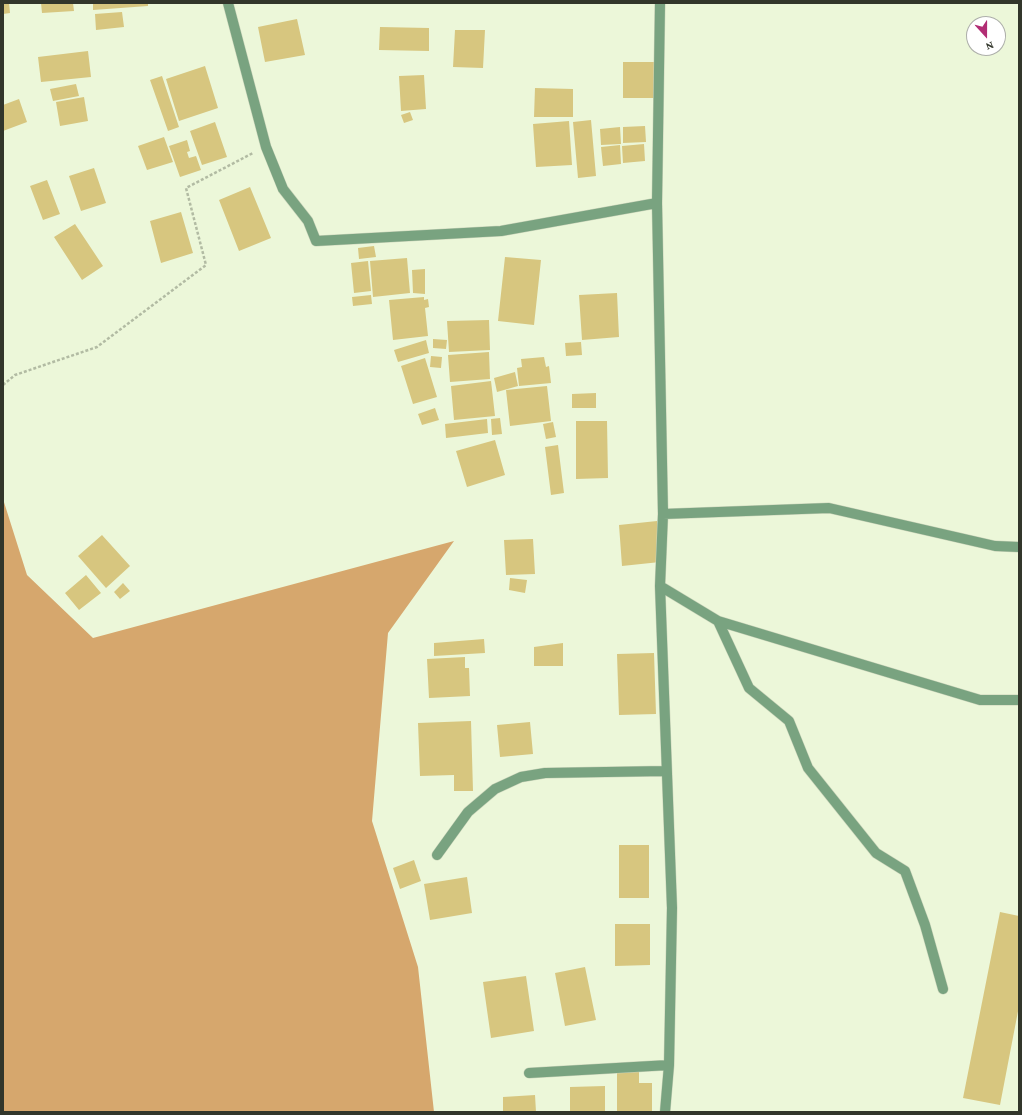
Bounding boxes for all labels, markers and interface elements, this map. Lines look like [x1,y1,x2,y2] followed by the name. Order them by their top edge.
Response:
[966,16,1006,56] north arrow
[984,39,996,53] text: N

